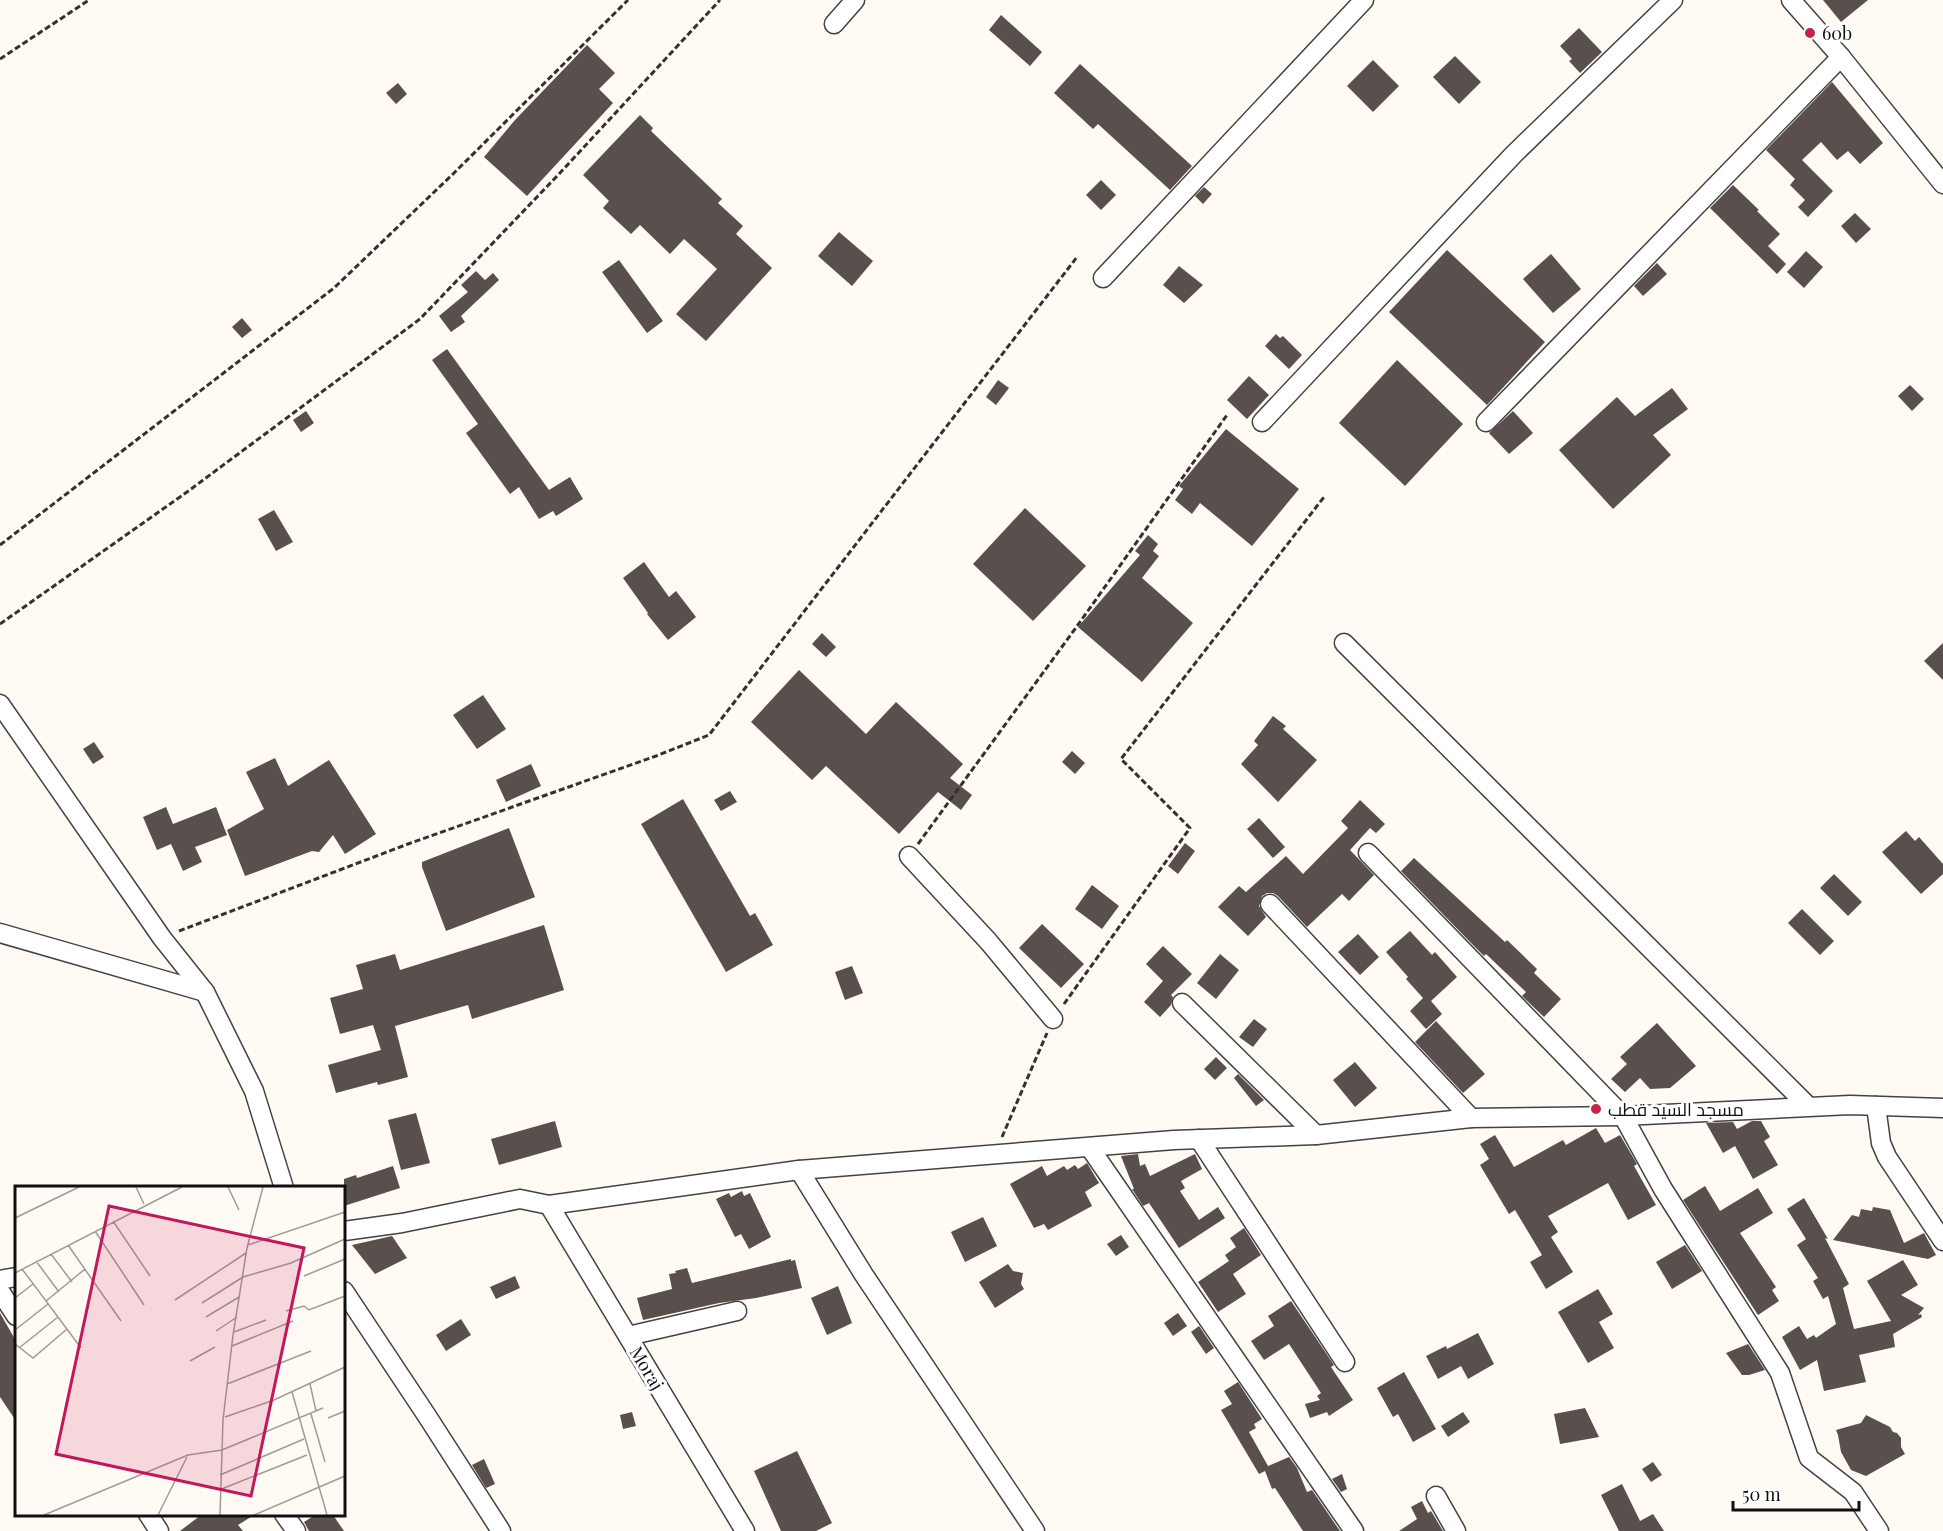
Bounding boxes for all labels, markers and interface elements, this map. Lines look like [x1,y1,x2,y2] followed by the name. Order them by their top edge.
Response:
[1822,21,1852,45] place label: 60b
[1803,26,1817,40] marker: 60b
[1608,1097,1744,1121] place label: مسجد السيد قطب
[1589,1102,1603,1116] marker: مسجد السيد قطب
[15,1186,345,1516] inset map
[625,1342,669,1394] street label: Moraj
[1733,1474,1859,1512] scale bar
[1742,1482,1781,1506] text: 50 m

